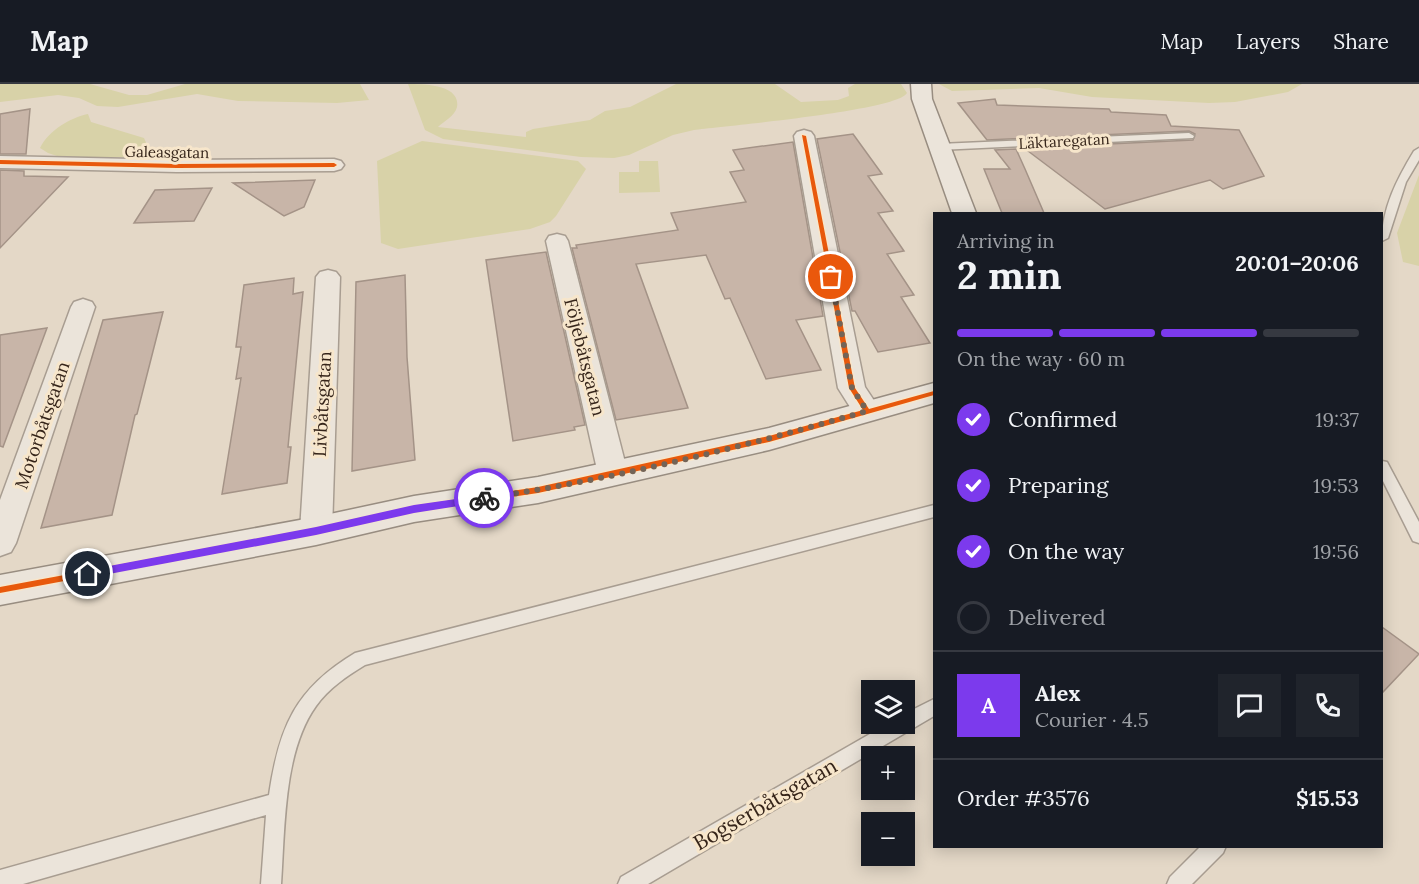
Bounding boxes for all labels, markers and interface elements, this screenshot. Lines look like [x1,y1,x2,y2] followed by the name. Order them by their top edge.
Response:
[30,23,89,59] text: Map
[1160,28,1203,55] text: Map
[1236,28,1300,55] text: Layers
[1333,28,1389,55] text: Share
[1018,129,1110,153] street label: Läktaregatan
[125,142,209,162] street label: Galeasgatan
[957,228,1054,253] text: Arriving in
[1235,249,1359,277] text: 20:01–20:06
[957,250,1062,300] text: 2 min
[805,251,856,302] pin
[814,260,847,293] icon: bag
[559,296,611,418] street label: Följebåtsgatan
[957,346,1125,371] text: On the way · 60 m
[308,351,336,457] street label: Livbåtsgatan
[9,358,75,492] street label: Motorbåtsgatan
[957,403,990,436] icon: check
[1008,405,1117,433] text: Confirmed
[1315,407,1359,432] text: 19:37
[454,468,514,528] courier
[957,469,990,502] icon: check
[1008,471,1108,499] text: Preparing
[1313,473,1359,498] text: 19:53
[468,482,501,515] icon: bike
[957,535,990,568] icon: check
[1008,537,1124,565] text: On the way
[1313,539,1359,564] text: 19:56
[62,548,113,599] pin
[71,557,104,590] icon: home
[1008,603,1106,631] text: Delivered
[1218,674,1281,737] button: chat
[1296,674,1359,737] button: phone
[1035,679,1080,707] text: Alex
[861,680,915,866] map controls
[861,680,915,734] button: layers
[981,691,996,719] text: A
[1035,707,1149,732] text: Courier · 4.5
[861,746,915,800] button: +
[688,752,842,856] street label: Bogserbåtsgatan
[957,784,1090,812] text: Order #3576
[1296,784,1359,812] text: $15.53
[861,812,915,866] button: −

